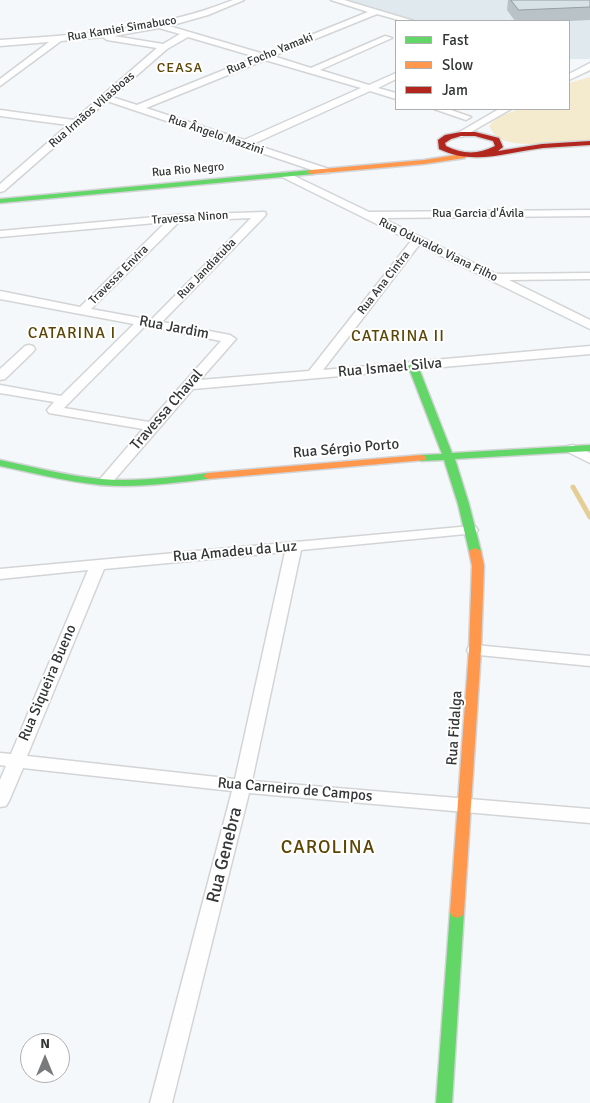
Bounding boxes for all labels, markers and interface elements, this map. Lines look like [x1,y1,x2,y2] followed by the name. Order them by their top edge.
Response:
[66,13,178,45] street label: Rua Kamiei Simabuco
[395,20,570,110] legend
[225,30,315,78] street label: Rua Focho Yamaki
[442,31,469,49] text: Fast
[442,56,473,74] text: Slow
[156,60,204,76] district label: CEASA
[46,69,138,151] street label: Rua Irmãos Vilasboas
[442,81,468,99] text: Jam
[166,112,266,158] street label: Rua Ângelo Mazzini
[151,160,225,180] street label: Rua Rio Negro
[432,207,524,221] street label: Rua Garcia d'Ávila
[151,208,229,228] street label: Travessa Ninon
[376,215,500,285] street label: Rua Oduvaldo Viana Filho
[175,236,239,302] street label: Rua Jandiatuba
[86,242,152,308] street label: Travessa Envira
[355,248,413,318] street label: Rua Ana Cintra
[137,312,211,344] street label: Rua Jardim
[27,324,117,344] district label: CATARINA I
[350,327,446,347] district label: CATARINA II
[337,354,443,382] street label: Rua Ismael Silva
[127,366,207,454] street label: Travessa Chaval
[292,435,400,463] street label: Rua Sérgio Porto
[172,538,298,566] street label: Rua Amadeu da Luz
[15,622,81,744] street label: Rua Siqueira Bueno
[443,690,467,766] street label: Rua Fidalga
[217,774,373,806] street label: Rua Carneiro de Campos
[203,805,247,905] street label: Rua Genebra
[280,837,376,859] district label: CAROLINA
[20,1033,70,1083] north arrow
[40,1035,50,1052] text: N

